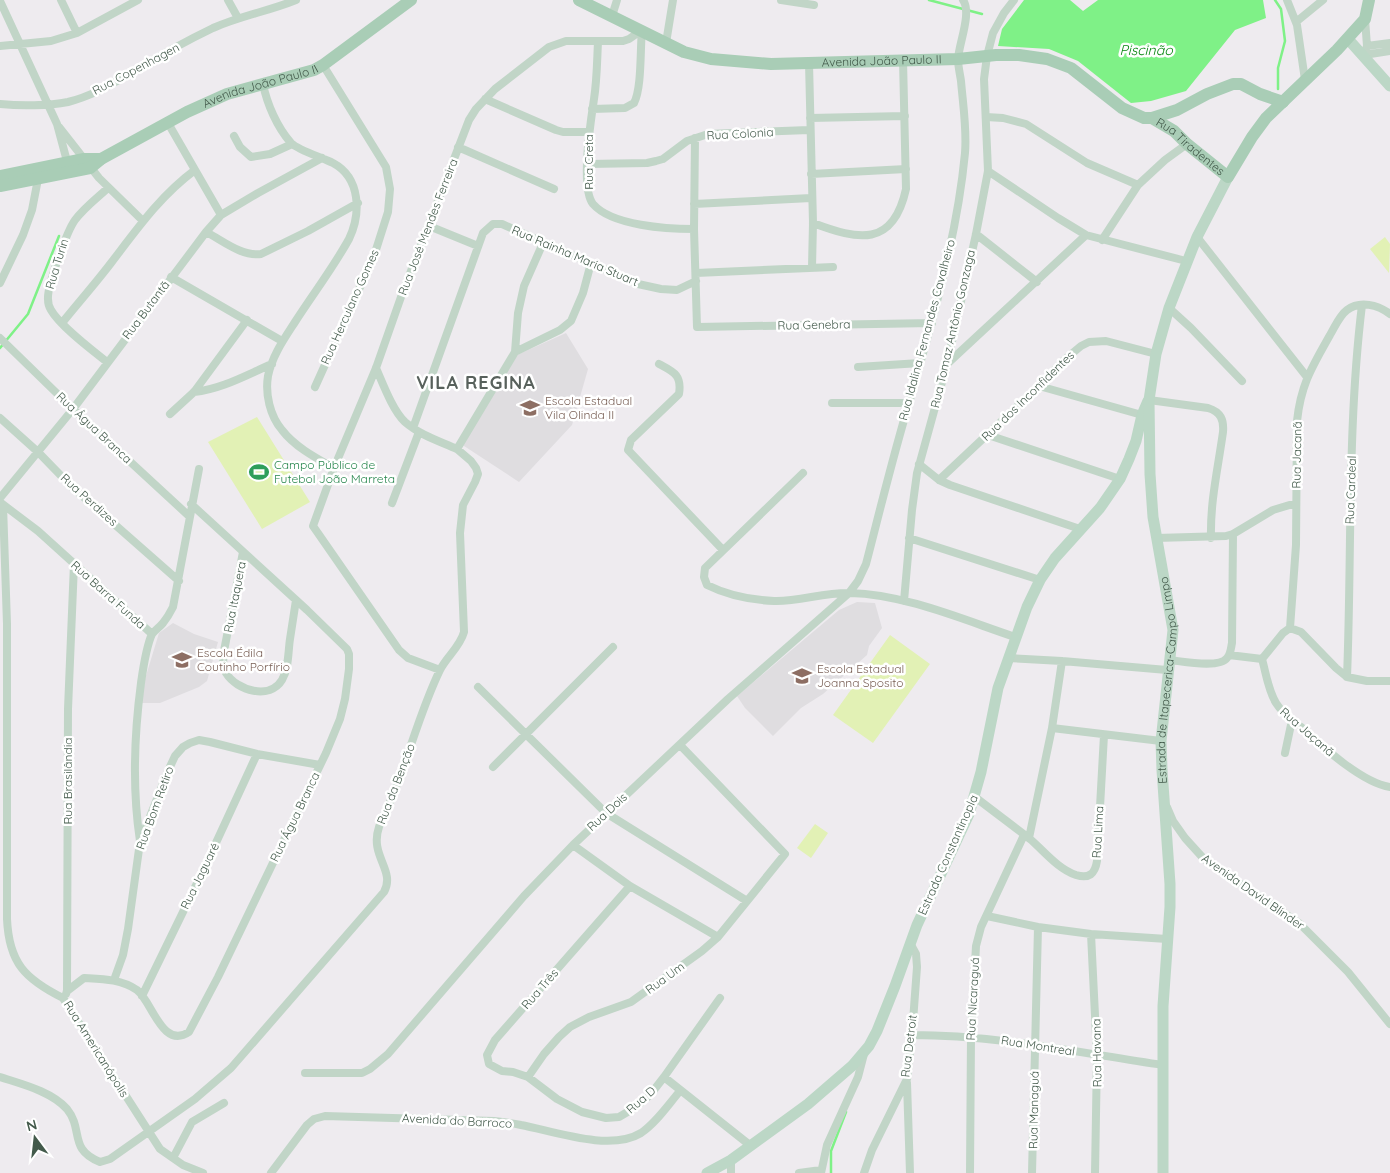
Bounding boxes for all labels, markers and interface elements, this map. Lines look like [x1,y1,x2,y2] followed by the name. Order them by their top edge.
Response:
[90,39,182,98] street label: Rua Copenhagen
[1119,41,1173,59] water label: Piscinão
[821,51,942,70] street label: Avenida João Paulo II
[200,61,321,111] street label: Avenida João Paulo II
[1153,114,1228,179] street label: Rua Tiradentes
[706,124,774,143] street label: Rua Colonia
[581,134,596,190] street label: Rua Creta
[395,156,461,297] street label: Rua José Mendes Ferreira
[510,222,641,289] street label: Rua Rainha Maria Stuart
[42,237,71,291] street label: Rua Turin
[895,238,958,422] street label: Rua Idalina Fernandes Cavalheiro
[317,247,382,367] street label: Rua Herculano Gomes
[927,248,978,409] street label: Rua Tomaz Antônio Gonzaga
[119,277,173,342] street label: Rua Butantã
[777,316,851,333] street label: Rua Genebra
[978,347,1077,444] street label: Rua dos Inconfidentes
[416,371,536,394] district label: VILA REGINA
[53,389,135,466] street label: Rua Água Branca
[545,393,632,422] place label: Escola Estadual Vila Olinda II
[519,397,541,419] school or university icon: Escola Estadual Vila Olinda II
[1288,421,1305,489] street label: Rua Jacanã
[1342,455,1359,525] street label: Rua Cardeal
[274,457,395,486] place label: Campo Público de Futebol João Marreta
[248,461,270,483] sports icon: Campo Público de Futebol João Marreta
[58,470,121,529] street label: Rua Perdizes
[68,557,149,632] street label: Rua Barra Funda
[220,560,249,634] street label: Rua Itaquera
[1153,575,1180,784] street label: Estrada de Itapecerica-Campo Limpo
[197,645,290,674] place label: Escola Édila Coutinho Porfírio
[171,649,193,671] school or university icon: Escola Édila Coutinho Porfírio
[817,661,904,690] place label: Escola Estadual Joanna Sposito
[791,665,813,687] school or university icon: Escola Estadual Joanna Sposito
[1277,704,1338,759] street label: Rua Jaçanã
[60,737,75,825] street label: Rua Brasilândia
[373,741,418,826] street label: Rua da Benção
[133,764,177,852] street label: Rua Bom Retiro
[266,770,323,864] street label: Rua Água Branca
[583,789,630,834] street label: Rua Dois
[914,792,981,917] street label: Estrada Constantinopla
[1089,805,1106,859] street label: Rua Lima
[177,840,222,911] street label: Rua Jaguaré
[1199,851,1308,933] street label: Avenida David Blinder
[963,957,982,1041] street label: Rua Nicaraguá
[642,958,687,997] street label: Rua Um
[518,965,561,1012] street label: Rua Três
[61,998,132,1100] street label: Rua Americanópolis
[897,1014,920,1078] street label: Rua Detroit
[1088,1018,1105,1088] street label: Rua Havana
[1000,1032,1076,1059] street label: Rua Montreal
[1025,1071,1042,1149] street label: Rua Managuá
[623,1083,659,1116] street label: Rua D
[402,1110,513,1131] street label: Avenida do Barroco
[10,1113,60,1163] north arrow
[24,1115,39,1135] text: N

